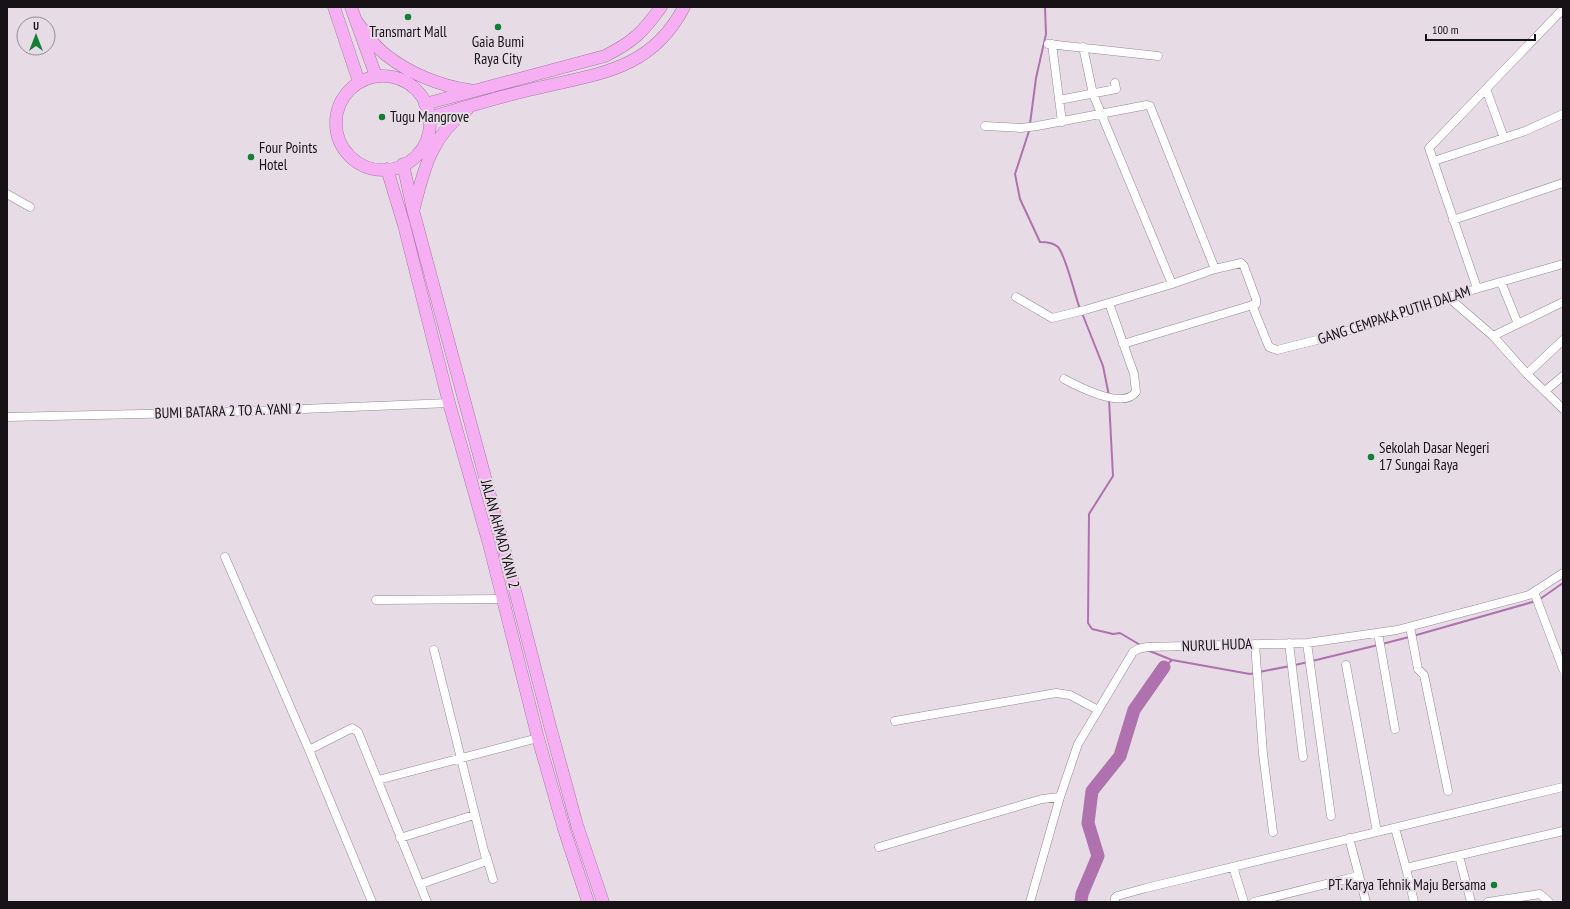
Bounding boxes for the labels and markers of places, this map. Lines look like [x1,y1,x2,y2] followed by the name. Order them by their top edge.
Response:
[403,12,413,22] marker: Transmart Mall
[369,22,447,41] place label: Transmart Mall
[493,22,503,32] marker: Gaia Bumi Raya City
[472,32,524,68] place label: Gaia Bumi Raya City
[390,107,469,126] place label: Tugu Mangrove
[377,112,387,122] marker: Tugu Mangrove
[259,138,317,174] place label: Four Points Hotel
[246,152,256,162] marker: Four Points Hotel
[1379,438,1489,474] place label: Sekolah Dasar Negeri 17 Sungai Raya
[1366,452,1376,462] marker: Sekolah Dasar Negeri 17 Sungai Raya
[1328,875,1486,894] place label: PT. Karya Tehnik Maju Bersama
[1489,880,1499,890] marker: PT. Karya Tehnik Maju Bersama

